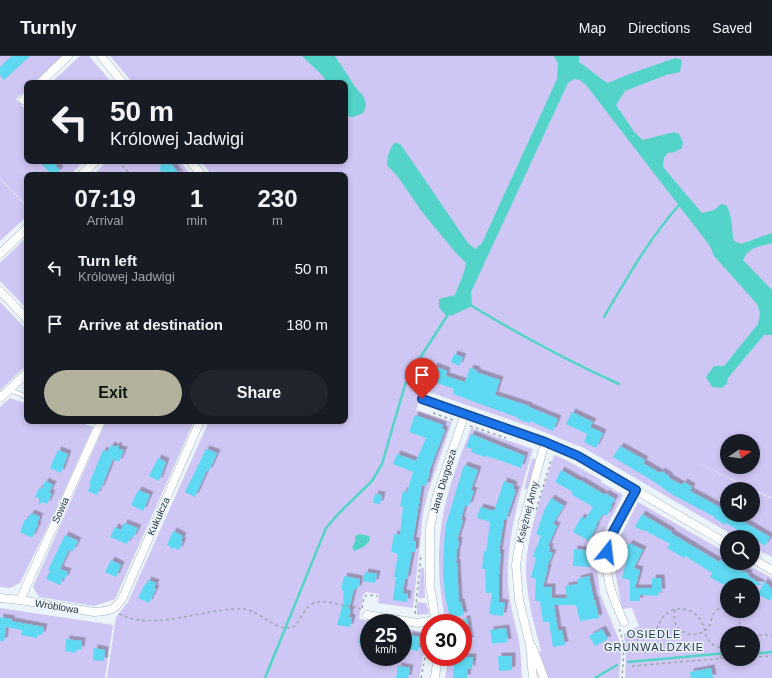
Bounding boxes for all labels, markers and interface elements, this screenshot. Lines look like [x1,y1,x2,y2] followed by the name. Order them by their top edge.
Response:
[20,17,77,38] text: Turnly
[579,20,606,36] text: Map
[628,20,690,36] text: Directions
[712,20,752,36] text: Saved
[44,96,96,148] icon: left
[110,96,174,127] text: 50 m
[110,129,244,149] text: Królowej Jadwigi
[74,185,136,212] text: 07:19
[190,185,203,212] text: 1
[258,185,298,212] text: 230
[87,213,124,228] text: Arrival
[186,213,207,228] text: min
[272,213,283,228] text: m
[78,252,137,269] text: Turn left
[44,257,66,279] icon: left
[295,260,328,277] text: 50 m
[78,269,175,284] text: Królowej Jadwigi
[44,313,66,335] icon: arrive
[78,316,223,333] text: Arrive at destination
[286,316,328,333] text: 180 m
[405,358,439,399] pin
[411,364,433,386] icon: arrive
[44,370,182,416] button: Exit
[190,370,328,416] button: Share
[720,434,760,474] north arrow
[720,434,760,666] map controls
[429,447,459,514] street label: Jana Długosza
[515,480,540,544] street label: Księżnej Anny
[720,482,760,522] button: sound
[50,495,71,525] street label: Sowia
[145,495,172,537] street label: Kukułcza
[720,530,760,570] button: search
[586,531,628,573] position arrow
[720,578,760,618] button: +
[34,598,80,615] street label: Wróblowa
[420,614,472,666] speed limit sign: 30
[375,624,397,646] text: 25
[720,626,760,666] button: −
[604,628,704,653] district label: OSIEDLE GRUNWALDZKIE
[375,644,397,655] text: km/h

